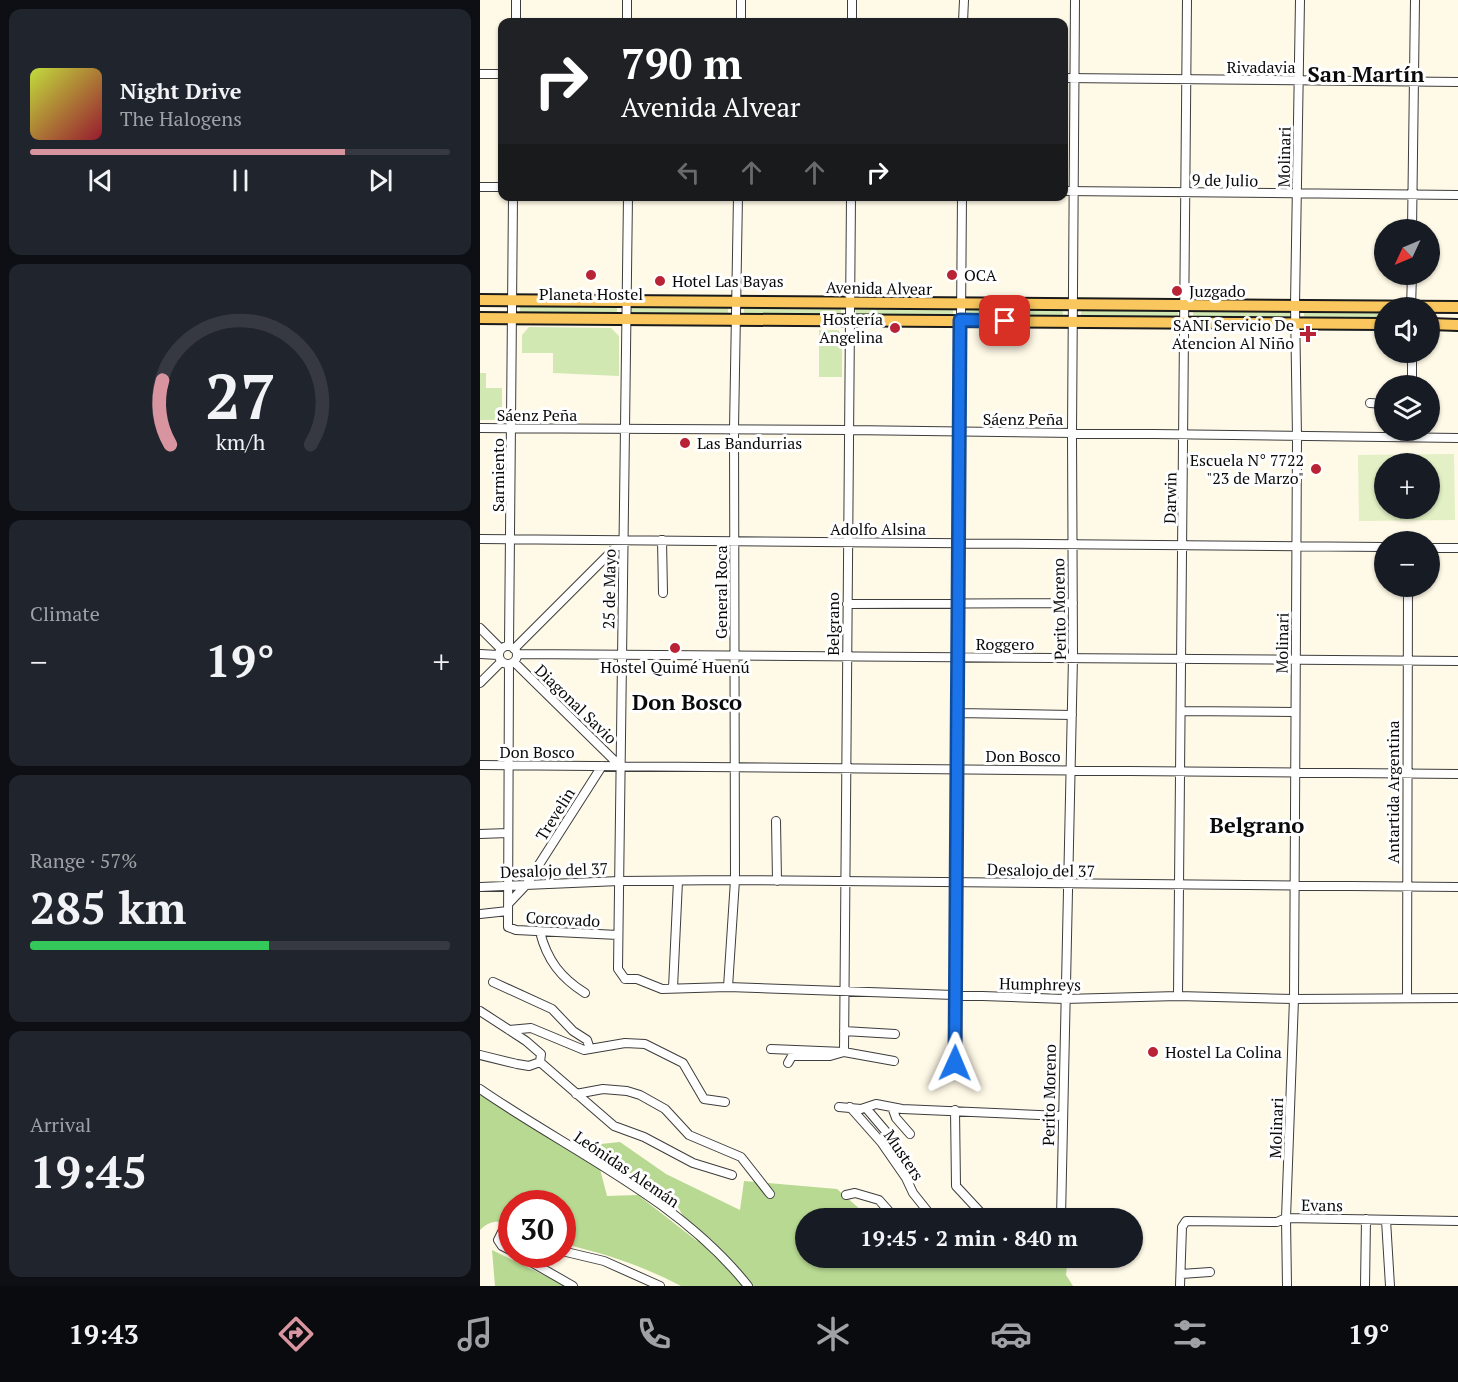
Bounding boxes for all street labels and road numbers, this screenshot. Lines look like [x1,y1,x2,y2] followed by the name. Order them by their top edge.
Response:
[1226,56,1296,78] street label: Rivadavia
[1272,126,1296,188] street label: Molinari
[1192,168,1259,192] street label: 9 de Julio
[826,276,933,300] street label: Avenida Alvear
[497,404,577,426] street label: Sáenz Peña
[983,408,1063,430] street label: Sáenz Peña
[487,438,509,512] street label: Sarmiento
[1159,471,1181,524] street label: Darwin
[830,518,926,540] street label: Adolfo Alsina
[710,545,732,639] street label: General Roca
[597,548,621,629] street label: 25 de Mayo
[1047,558,1071,660] street label: Perito Moreno
[822,592,844,656] street label: Belgrano
[1270,612,1294,674] street label: Molinari
[976,633,1034,655] street label: Roggero
[530,659,622,749] street label: Diagonal Savio
[1382,720,1404,864] street label: Antartida Argentina
[499,741,575,763] street label: Don Bosco
[985,745,1061,767] street label: Don Bosco
[530,783,580,845] street label: Trevelin
[500,857,608,883] street label: Desalojo del 37
[987,858,1095,882] street label: Desalojo del 37
[525,906,601,932] street label: Corcovado
[999,972,1081,996] street label: Humphreys
[1037,1044,1061,1146] street label: Perito Moreno
[1264,1097,1288,1159] street label: Molinari
[879,1125,929,1185] street label: Musters
[570,1126,684,1213] street label: Leónidas Alemán
[1301,1194,1343,1216] street label: Evans

